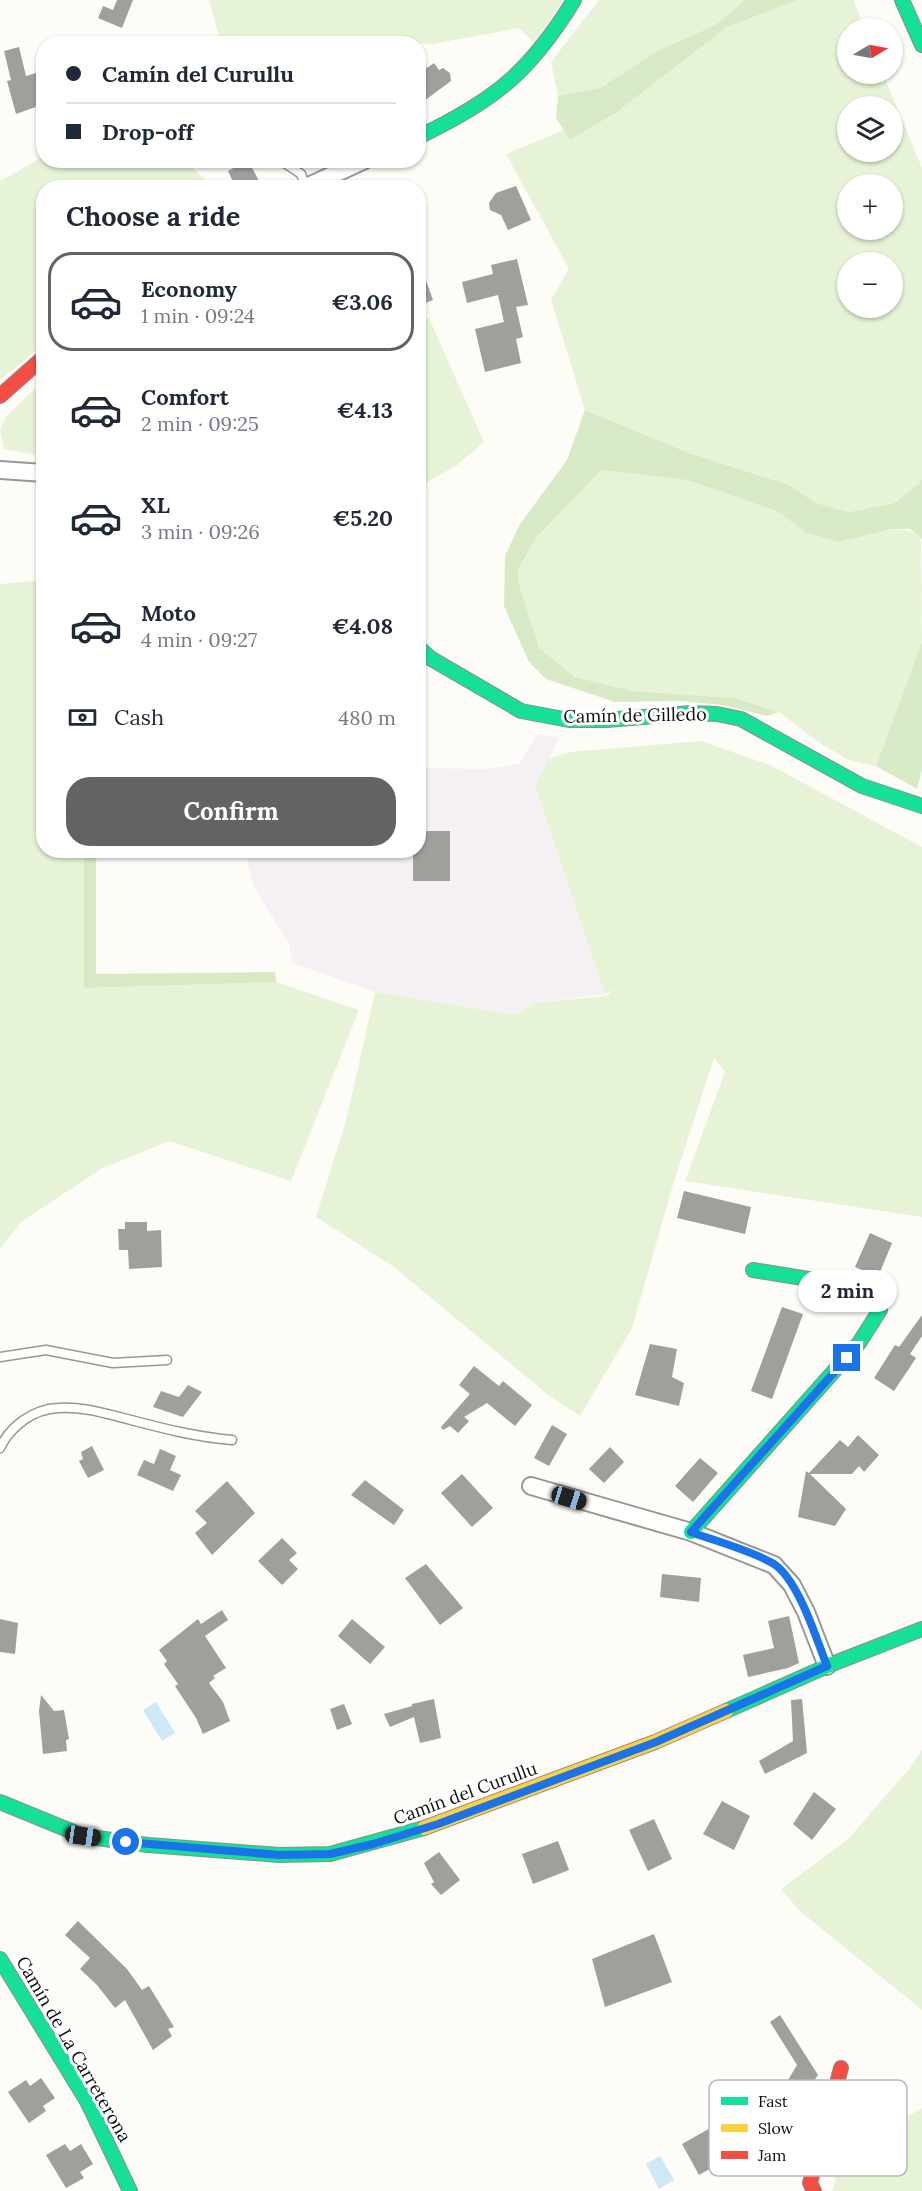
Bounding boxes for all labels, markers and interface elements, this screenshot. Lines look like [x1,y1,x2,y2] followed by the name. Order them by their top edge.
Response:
[837,18,903,84] north arrow
[837,18,903,318] map controls
[102,60,294,88] text: Camín del Curullu
[837,96,903,162] button: layers
[102,118,194,146] text: Drop-off
[837,174,903,240] button: +
[66,199,240,233] text: Choose a ride
[837,252,903,318] button: −
[69,275,123,329] icon: car
[141,275,237,303] text: Economy
[331,288,393,316] text: €3.06
[141,303,255,328] text: 1 min · 09:24
[69,383,123,437] icon: car
[141,383,229,411] text: Comfort
[337,396,393,424] text: €4.13
[141,411,259,436] text: 2 min · 09:25
[69,491,123,545] icon: car
[141,491,170,519] text: XL
[332,504,393,532] text: €5.20
[141,519,260,544] text: 3 min · 09:26
[69,599,123,653] icon: car
[141,599,196,627] text: Moto
[332,612,393,640] text: €4.08
[141,627,257,652] text: 4 min · 09:27
[66,701,99,734] icon: cash
[563,702,707,728] street label: Camín de Gilledo
[114,703,164,731] text: Cash
[338,705,396,730] text: 480 m
[66,777,396,846] button: Confirm
[798,1271,896,1313] callout: 2 min
[821,1278,874,1303] text: 2 min
[833,1344,860,1371] route end
[549,1484,589,1512] car
[390,1756,540,1830] street label: Camín del Curullu
[64,1825,102,1847] car
[112,1828,139,1855] route start
[11,1952,137,2146] street label: Camín de La Carreterona
[709,2080,907,2176] legend
[758,2091,789,2111] text: Fast
[758,2118,794,2138] text: Slow
[757,2145,786,2165] text: Jam

